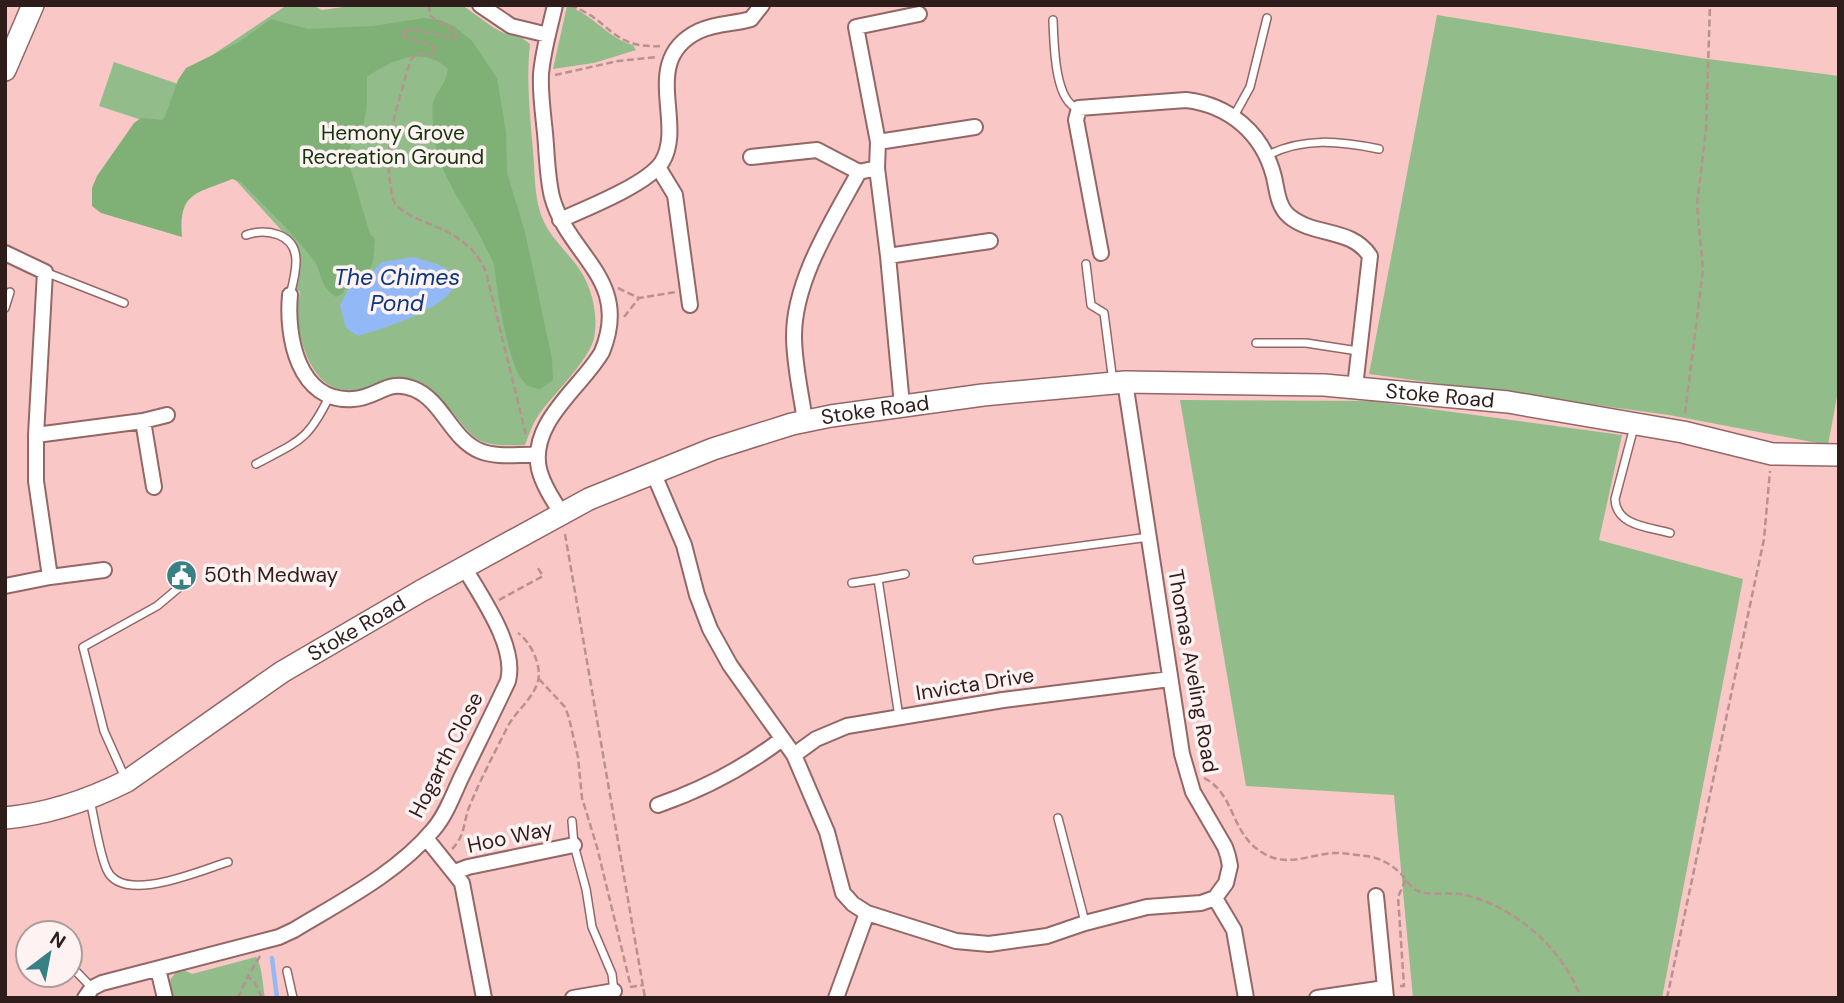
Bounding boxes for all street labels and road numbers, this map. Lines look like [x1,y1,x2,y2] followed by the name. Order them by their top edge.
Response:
[1384,377,1495,415] street label: Stoke Road
[818,389,931,432] street label: Stoke Road
[1161,567,1225,775] street label: Thomas Aveling Road
[302,589,411,668] street label: Stoke Road
[914,661,1036,707] street label: Invicta Drive
[402,687,490,823] street label: Hogarth Close
[465,814,556,860] street label: Hoo Way

